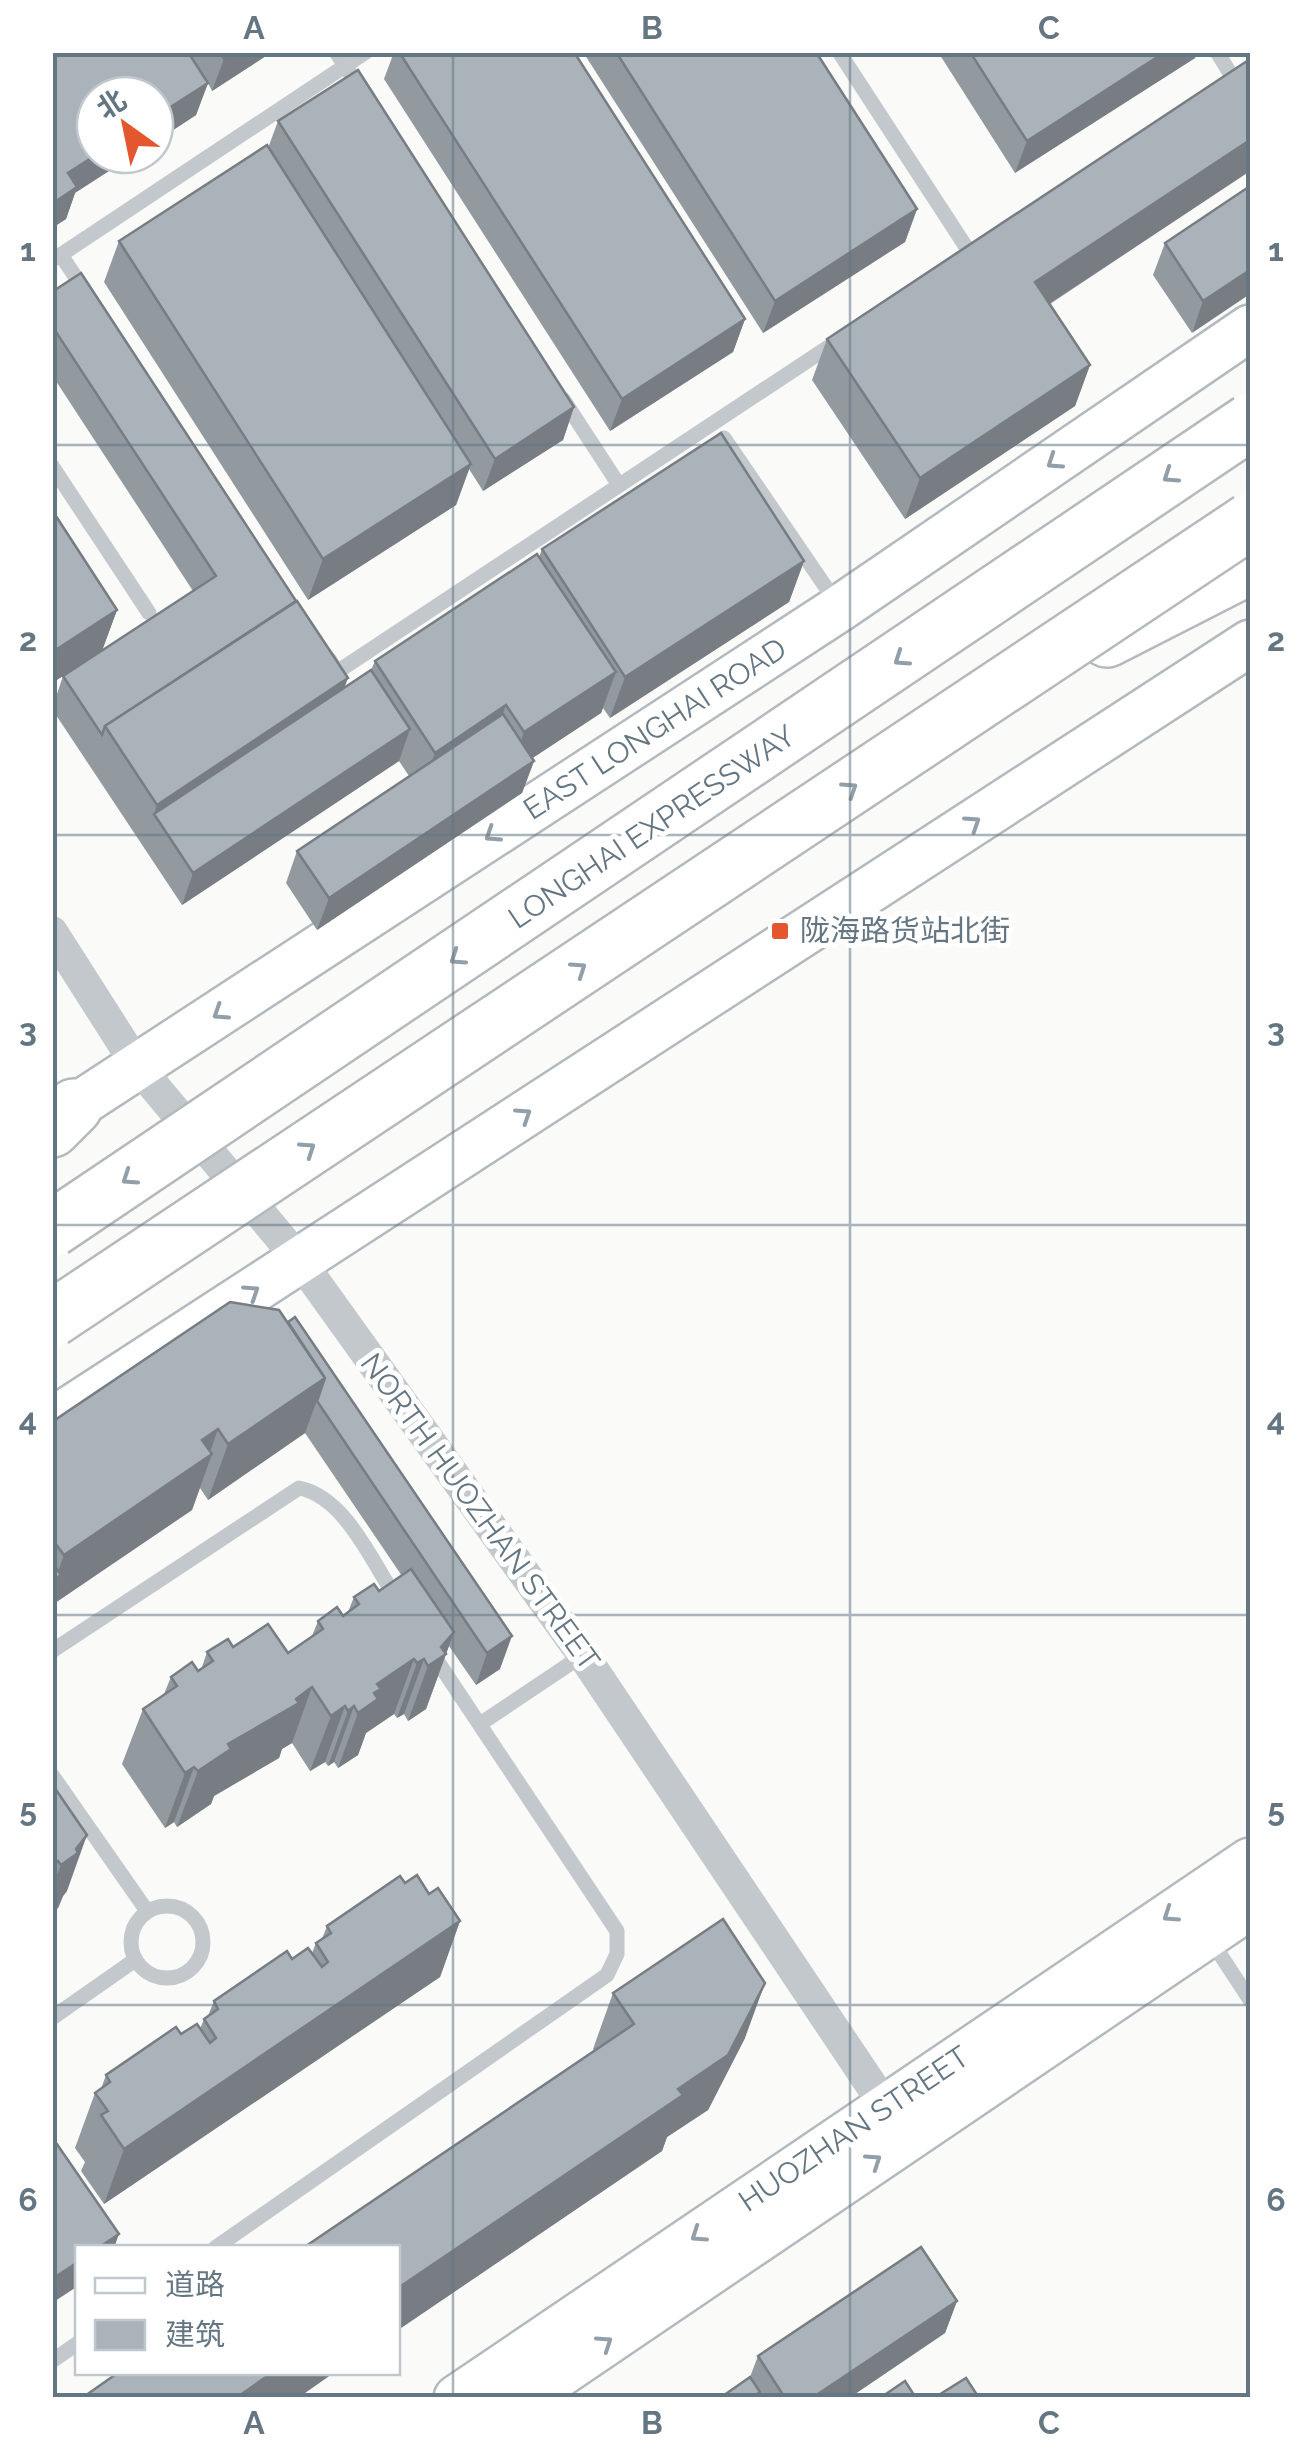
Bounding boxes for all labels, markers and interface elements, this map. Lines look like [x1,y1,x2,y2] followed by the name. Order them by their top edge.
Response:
[243,9,265,46] text: A
[641,9,663,46] text: B
[1038,9,1060,46] text: C
[75,75,175,175] north arrow
[91,83,132,126] text: 北
[20,231,36,268] text: 1
[1268,231,1284,268] text: 1
[1047,449,1065,468] one-way arrow
[1162,464,1180,483] one-way arrow
[19,621,37,658] text: 2
[1267,621,1285,658] text: 2
[517,631,793,827] street label: EAST LONGHAI ROAD
[893,647,912,665] one-way arrow
[502,717,802,936] street label: LONGHAI EXPRESSWAY
[838,783,857,801] one-way arrow
[962,817,980,836] one-way arrow
[485,823,503,842] one-way arrow
[800,913,1010,948] place label: 陇海路货站北街
[769,920,791,942] marker: 陇海路货站北街
[450,946,469,964] one-way arrow
[568,962,586,981] one-way arrow
[213,1000,231,1019] one-way arrow
[19,1011,37,1048] text: 3
[1267,1011,1285,1048] text: 3
[514,1108,532,1127] one-way arrow
[298,1142,316,1161] one-way arrow
[122,1165,140,1184] one-way arrow
[241,1285,259,1304] one-way arrow
[354,1347,607,1677] street label: NORTH HUOZHAN STREET
[19,1401,37,1438] text: 4
[1267,1401,1285,1438] text: 4
[19,1791,37,1828] text: 5
[1267,1791,1285,1828] text: 5
[1162,1903,1181,1921] one-way arrow
[732,2039,975,2219] street label: HUOZHAN STREET
[864,2154,882,2173] one-way arrow
[18,2181,38,2218] text: 6
[1266,2181,1286,2218] text: 6
[690,2223,709,2241] one-way arrow
[75,2245,400,2375] legend
[165,2267,225,2302] text: 道路
[165,2317,225,2352] text: 建筑
[594,2337,613,2355] one-way arrow
[243,2404,265,2441] text: A
[641,2404,663,2441] text: B
[1038,2404,1060,2441] text: C

